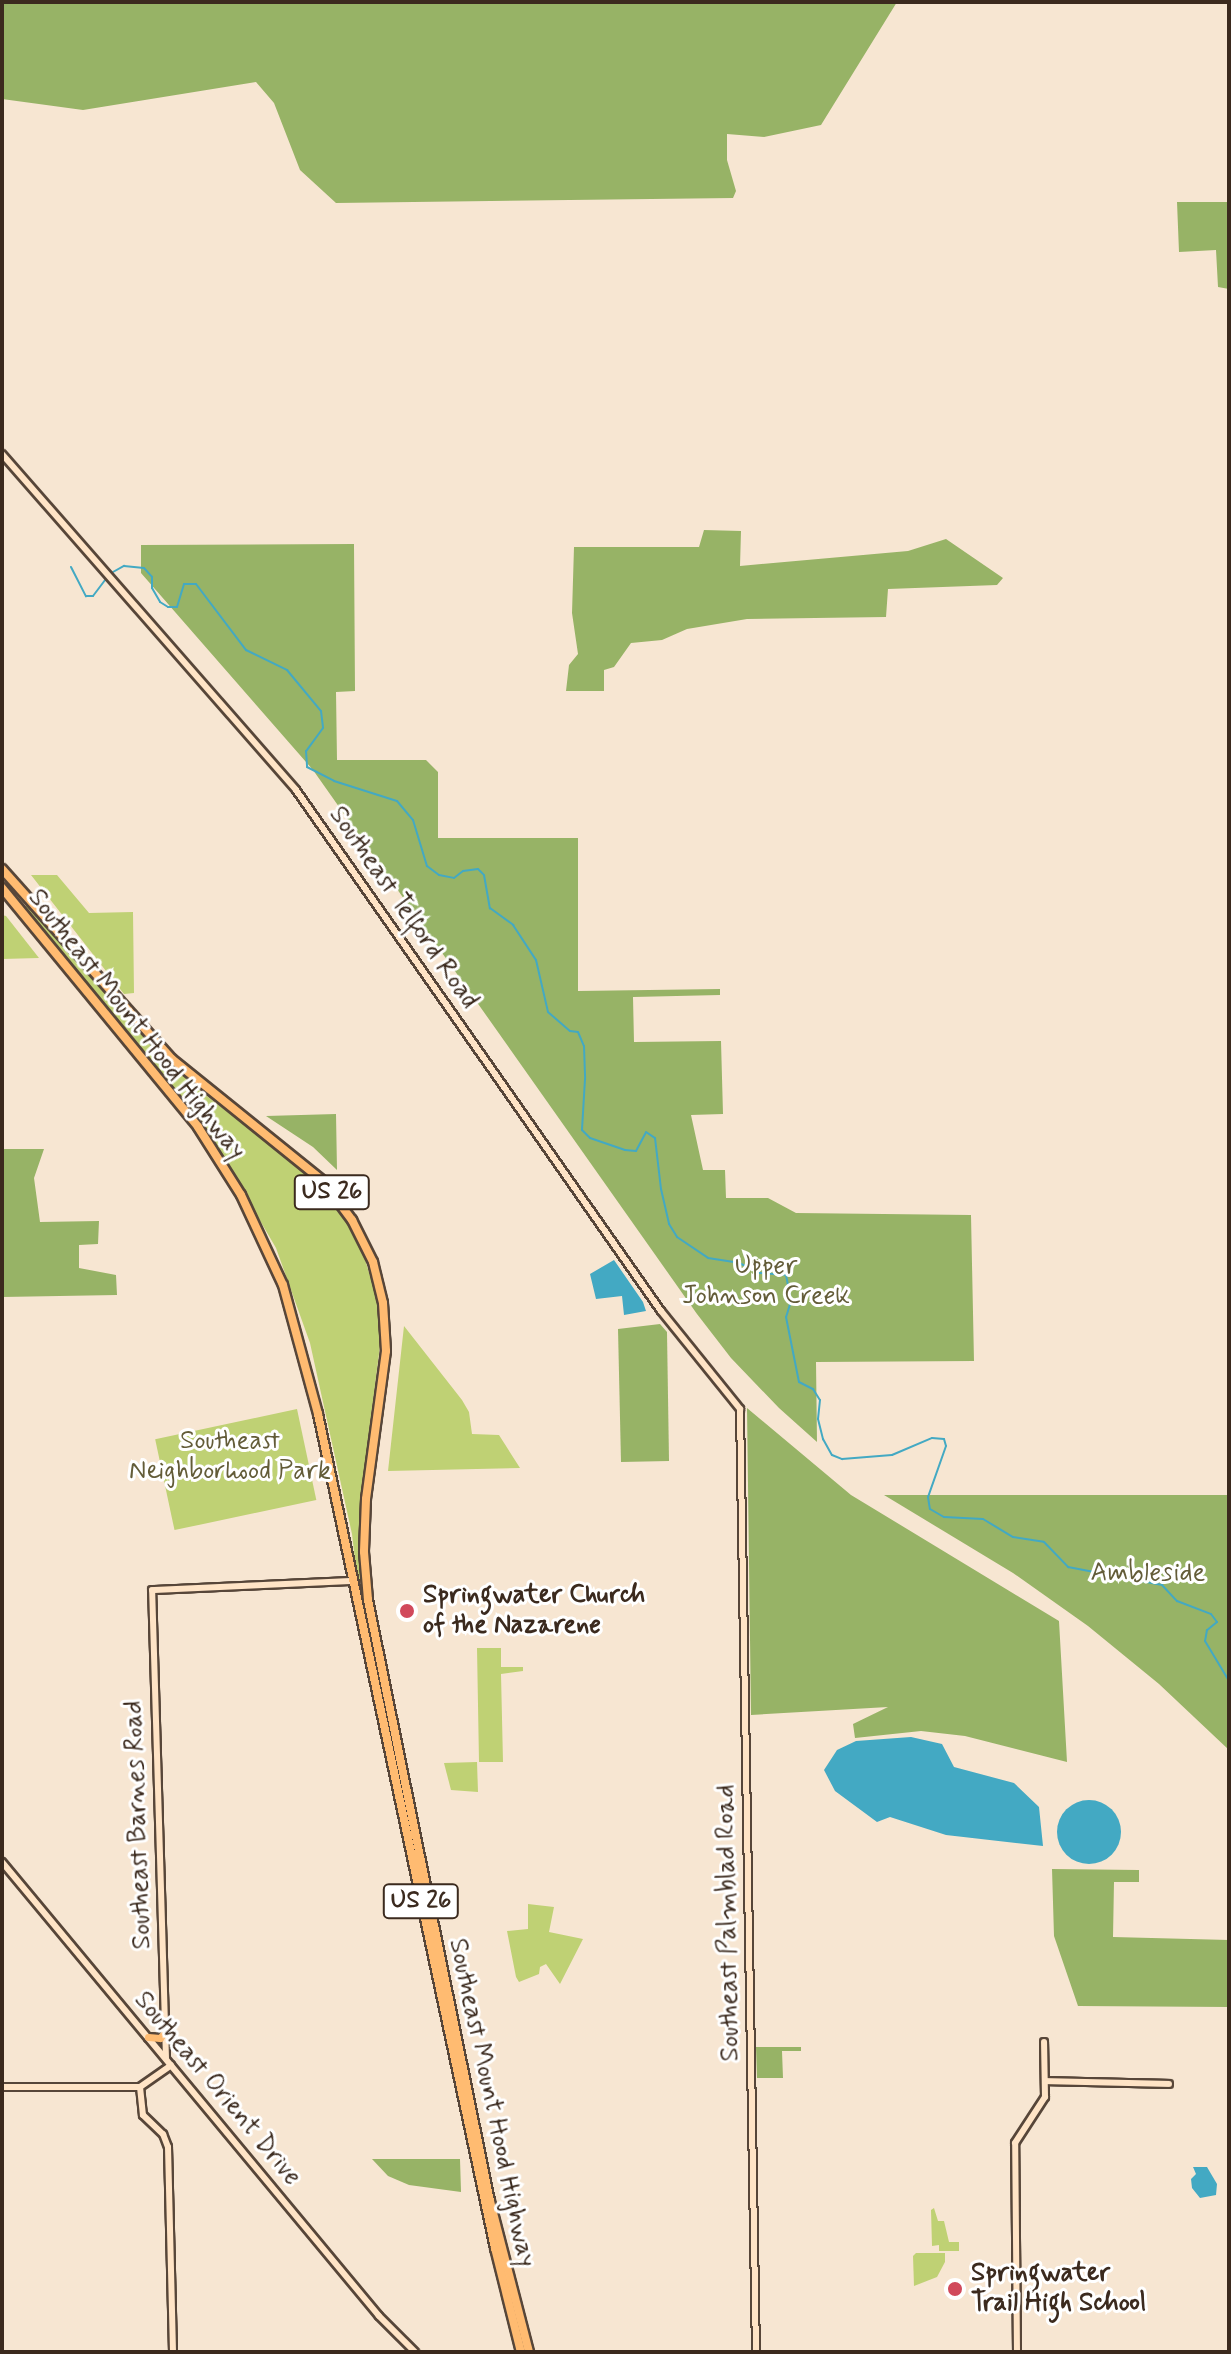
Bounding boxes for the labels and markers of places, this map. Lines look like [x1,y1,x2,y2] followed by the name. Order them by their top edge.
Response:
[423,1580,651,1642] place label: Springwater Church of the Nazarene
[398,1602,416,1620] marker: Springwater Church of the Nazarene
[971,2258,1146,2320] place label: Springwater Trail High School
[946,2280,964,2298] marker: Springwater Trail High School

